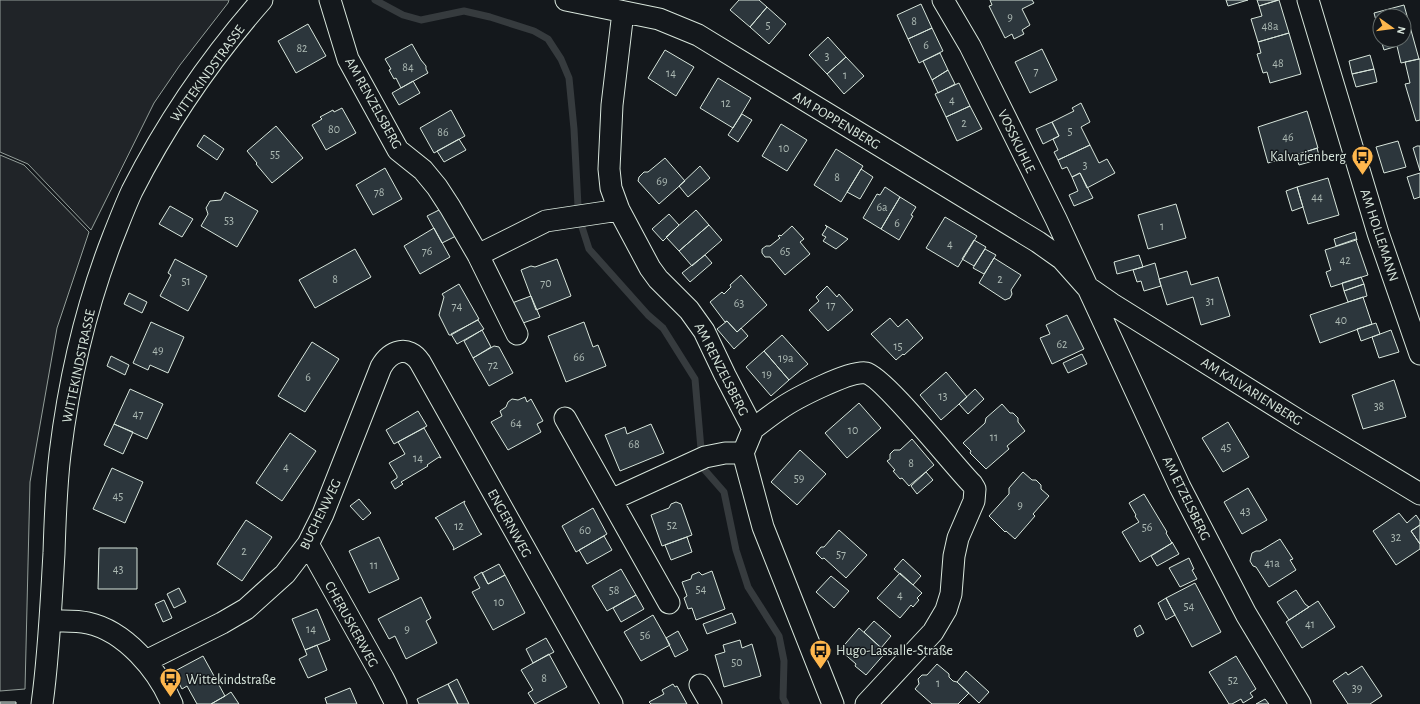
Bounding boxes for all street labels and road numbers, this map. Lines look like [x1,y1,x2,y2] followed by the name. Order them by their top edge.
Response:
[168,23,248,124] street label: WITTEKINDSTRASSE
[342,55,404,152] street label: AM RENZELSBERG
[791,89,882,152] street label: AM POPPENBERG
[995,108,1037,175] street label: VOSSKUHLE
[1358,187,1401,283] street label: AM HOLLEMANN
[60,308,98,424] street label: WITTEKINDSTRASSE
[692,321,751,418] street label: AM RENZELSBERG
[1199,355,1304,429] street label: AM KALVARIENBERG
[1160,454,1213,543] street label: AM ETZELSBERG
[298,477,344,552] street label: BUCHENWEG
[485,487,534,560] street label: ENGERNWEG
[322,579,380,670] street label: CHERUSKERWEG

